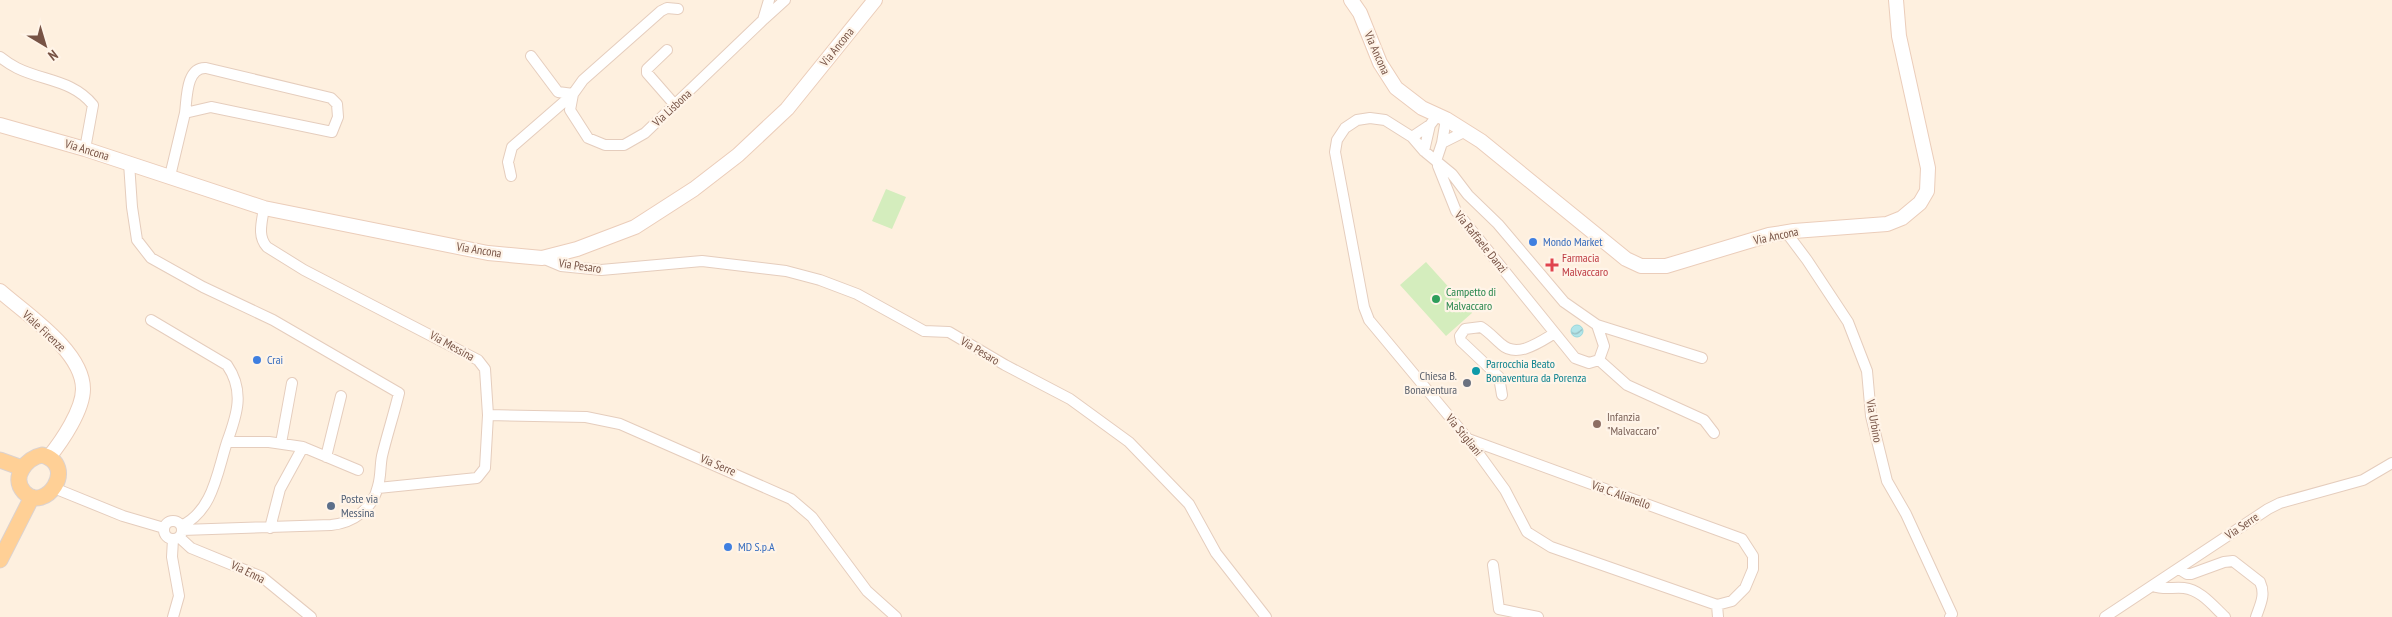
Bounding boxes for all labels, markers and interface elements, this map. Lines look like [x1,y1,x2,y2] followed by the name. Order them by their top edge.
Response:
[20,20,70,70] north arrow
[816,24,857,70] street label: Via Ancona
[1361,28,1394,77] street label: Via Ancona
[44,46,62,65] text: N
[648,86,694,130] street label: Via Lisbona
[62,135,111,163] street label: Via Ancona
[1451,207,1511,276] street label: Via Raffaele Danzi
[1751,223,1800,248] street label: Via Ancona
[1543,234,1603,249] place label: Mondo Market
[1527,236,1539,248] marker: Mondo Market
[454,238,503,260] street label: Via Ancona
[1562,250,1608,279] place label: Farmacia Malvaccaro
[557,255,602,276] street label: Via Pesaro
[1546,259,1558,271] marker: Farmacia Malvaccaro
[1446,284,1496,313] place label: Campetto di Malvaccaro
[1430,293,1442,305] marker: Campetto di Malvaccaro
[19,306,69,354] street label: Viale Firenze
[426,327,477,364] street label: Via Messina
[957,333,1002,368] street label: Via Pesaro
[267,352,283,367] place label: Crai
[251,354,263,366] marker: Crai
[1486,356,1587,385] place label: Parrocchia Beato Bonaventura da Porenza
[1470,365,1482,377] marker: Parrocchia Beato Bonaventura da Porenza
[1405,368,1457,397] place label: Chiesa B. Bonaventura
[1461,377,1473,389] marker: Chiesa B. Bonaventura
[1863,397,1886,444] street label: Via Urbino
[1607,409,1660,438] place label: Infanzia "Malvaccaro"
[1442,410,1486,459] street label: Via Stigliani
[1591,418,1603,430] marker: Infanzia "Malvaccaro"
[697,450,738,479] street label: Via Serre
[1589,477,1653,512] street label: Via C. Alianello
[341,491,378,520] place label: Poste via Messina
[325,500,337,512] marker: Poste via Messina
[2221,509,2261,543] street label: Via Serre
[738,539,775,554] place label: MD S.p.A
[722,541,734,553] marker: MD S.p.A
[228,556,268,586] street label: Via Enna

